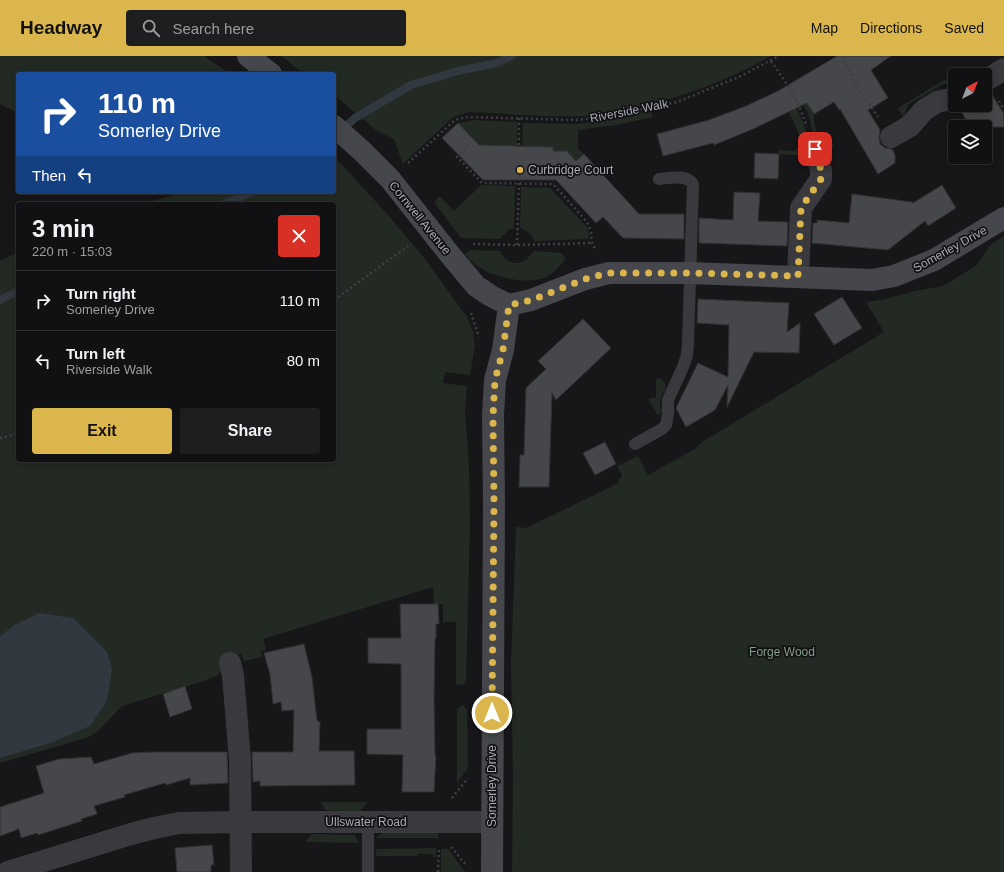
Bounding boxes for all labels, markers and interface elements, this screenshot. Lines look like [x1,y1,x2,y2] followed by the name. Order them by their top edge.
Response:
[126,10,406,46] search box
[20,17,102,38] text: Headway
[140,17,162,39] icon: search
[172,20,254,37] text: Search here
[811,20,838,36] text: Map
[860,20,922,36] text: Directions
[944,20,984,36] text: Saved
[948,68,992,112] north arrow
[948,68,992,164] map controls
[32,88,84,140] icon: right
[98,88,176,119] text: 110 m
[589,96,670,125] street label: Riverside Walk
[948,120,992,164] button: layers
[98,121,221,141] text: Somerley Drive
[798,132,832,166] pin
[804,138,826,160] icon: arrive
[528,163,614,177] place label: Curbridge Court
[74,164,96,186] icon: left
[515,165,525,175] marker: Curbridge Court
[32,167,66,184] text: Then
[386,179,454,258] street label: Cornwell Avenue
[32,215,95,242] text: 3 min
[278,215,320,257] button: close
[911,223,990,275] street label: Somerley Drive
[32,244,112,259] text: 220 m · 15:03
[66,285,136,302] text: Turn right
[32,290,54,312] icon: right
[279,292,320,309] text: 110 m
[66,302,155,317] text: Somerley Drive
[66,345,125,362] text: Turn left
[32,350,54,372] icon: left
[287,352,320,369] text: 80 m
[66,362,152,377] text: Riverside Walk
[32,408,172,454] button: Exit
[180,408,320,454] button: Share
[749,645,815,659] park label: Forge Wood
[471,692,513,734] position arrow
[485,745,499,827] street label: Somerley Drive
[325,815,407,829] street label: Ullswater Road

